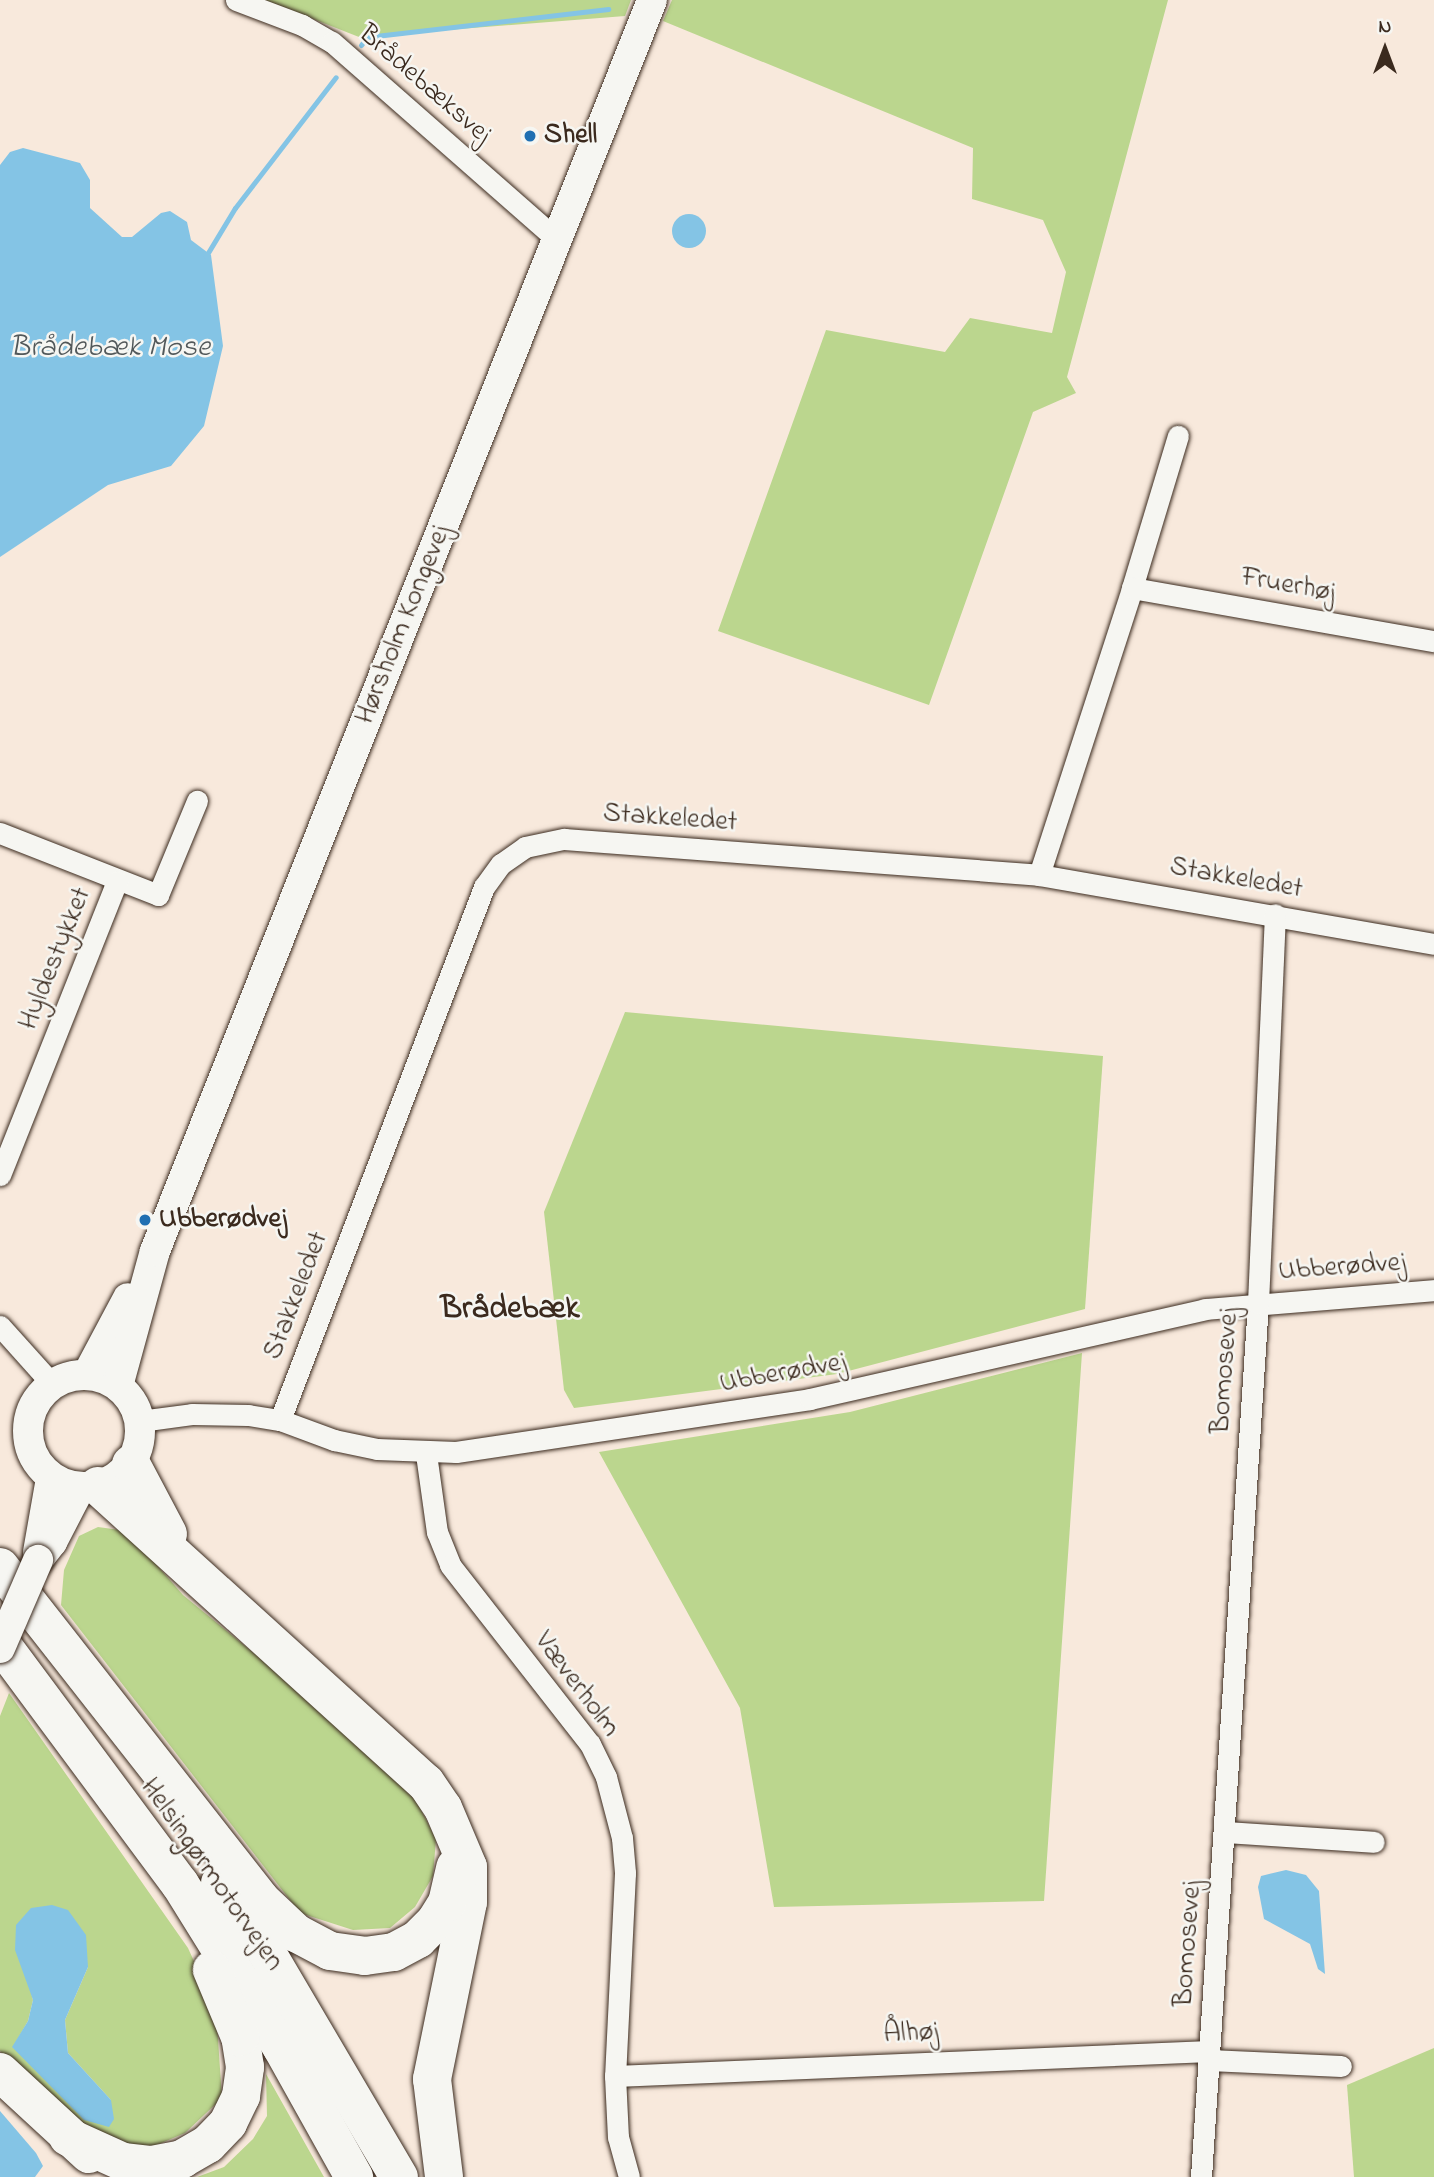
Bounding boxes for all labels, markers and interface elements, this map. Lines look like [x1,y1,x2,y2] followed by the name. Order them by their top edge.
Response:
[1350,14,1420,84] north arrow
[1379,14,1391,41] text: N
[350,18,498,152] street label: Brådebæksvej
[544,119,597,153] place label: Shell
[522,128,538,144] marker: Shell
[10,330,210,366] water label: Brådebæk Mose
[349,521,459,729] street label: Hørsholm Kongevej
[1238,561,1338,611] street label: Fruerhøj
[602,798,738,840] street label: Stakkeledet
[1167,851,1305,907] street label: Stakkeledet
[12,883,100,1035] street label: Hyldestykket
[159,1203,287,1237] place label: Ubberødvej
[137,1212,153,1228] marker: Ubberødvej
[257,1227,337,1365] street label: Stakkeledet
[1277,1247,1407,1289] street label: Ubberødvej
[441,1291,579,1329] district label: Brådebæk
[1205,1307,1247,1435] street label: Bomosevej
[717,1346,849,1402] street label: Ubberødvej
[526,1626,626,1744] street label: Væverholm
[132,1772,290,1978] street label: Helsingørmotorvejen
[1168,1880,1210,2008] street label: Bomosevej
[883,2016,939,2052] street label: Ålhøj

